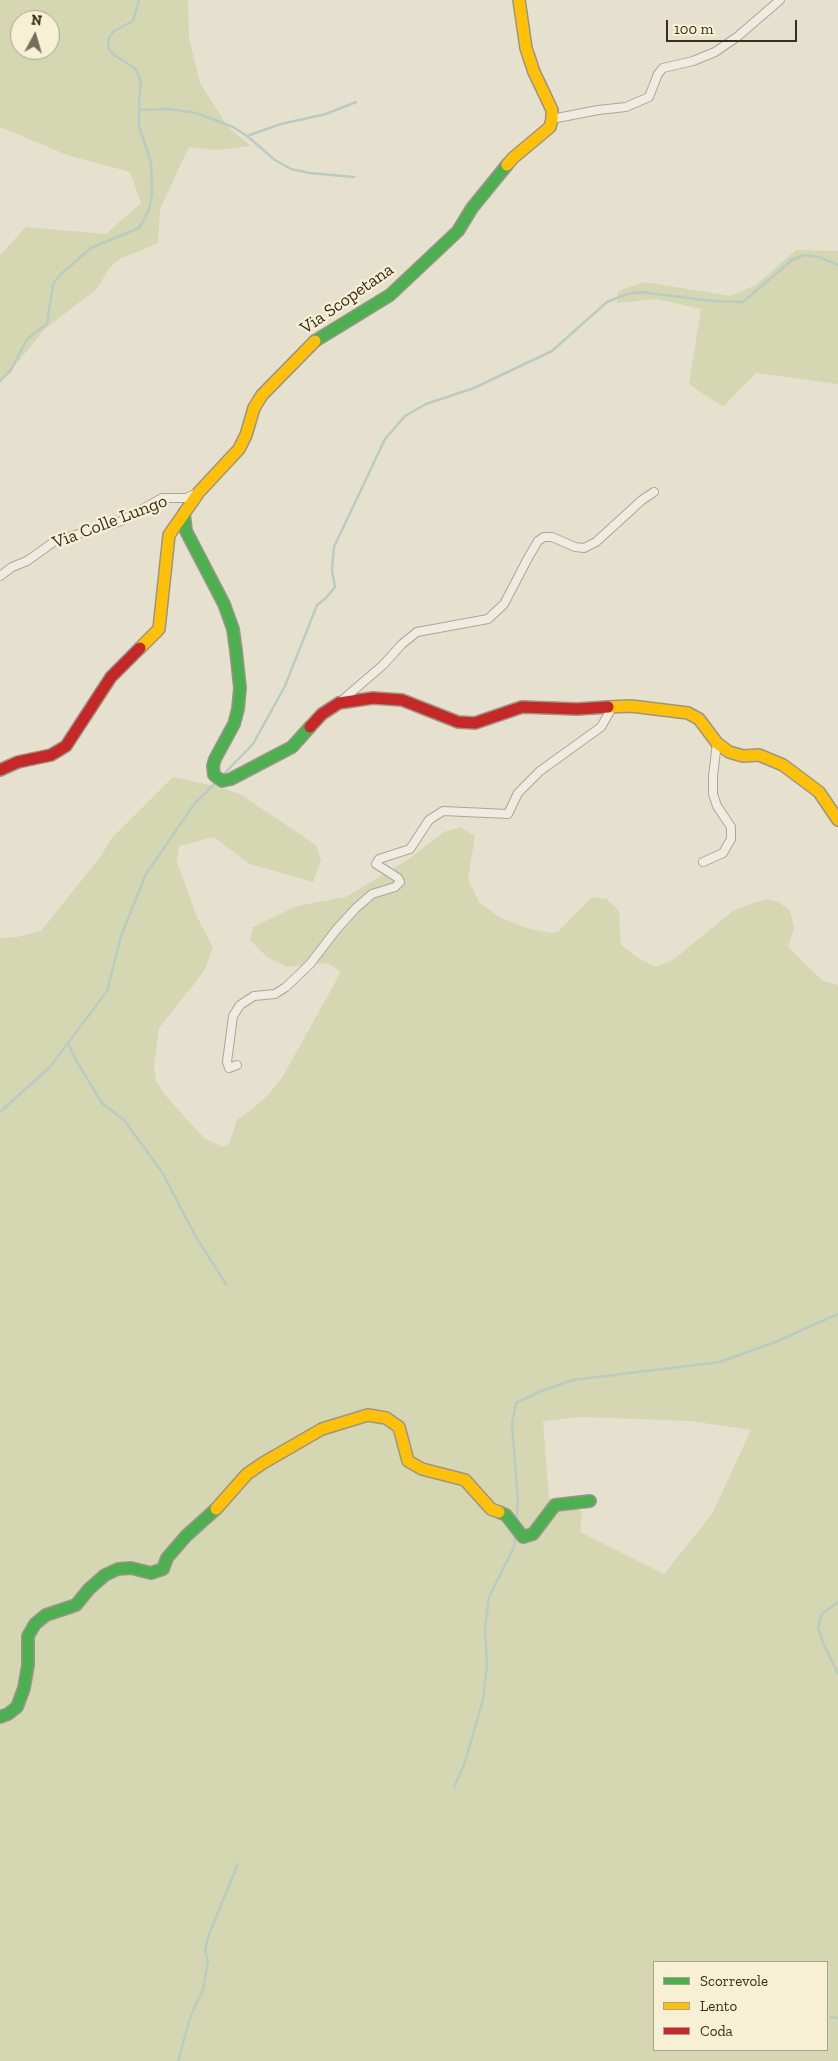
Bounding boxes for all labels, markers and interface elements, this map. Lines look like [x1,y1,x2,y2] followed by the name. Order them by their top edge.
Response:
[10,10,60,60] north arrow
[668,10,799,42] scale bar
[30,12,43,30] text: N
[674,20,713,38] text: 100 m
[296,259,398,339] street label: Via Scopetana
[50,490,170,554] street label: Via Colle Lungo
[653,1961,828,2051] legend
[700,1972,768,1990] text: Scorrevole
[700,1997,737,2015] text: Lento
[700,2022,733,2040] text: Coda

